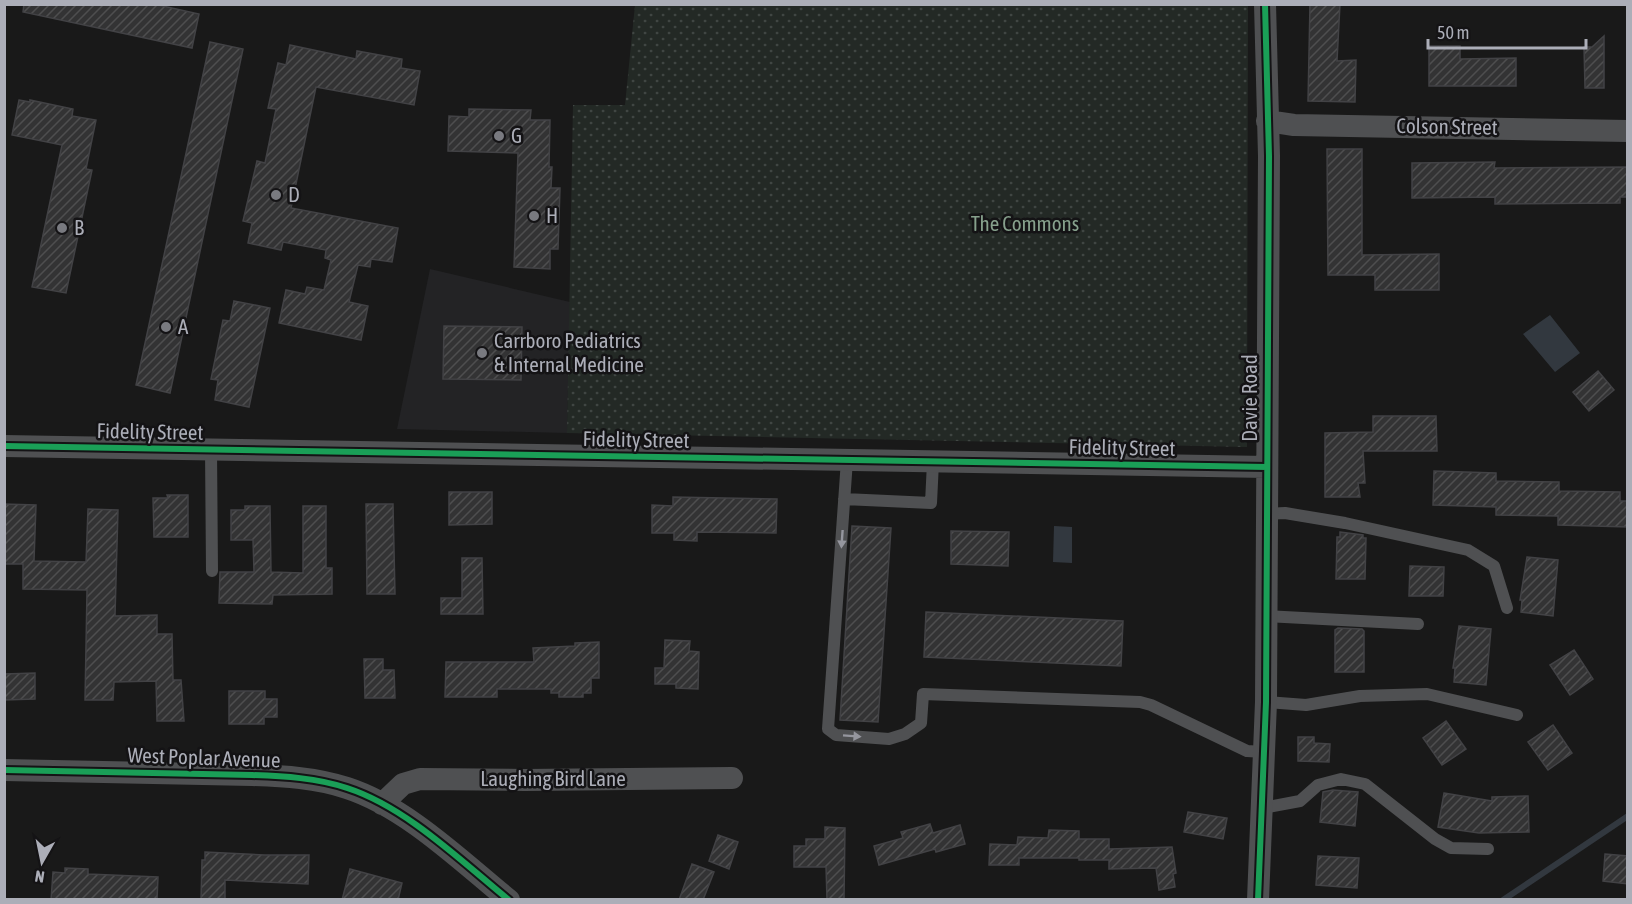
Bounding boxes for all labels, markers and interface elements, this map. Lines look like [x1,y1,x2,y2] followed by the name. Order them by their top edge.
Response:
[1428,12,1586,50] scale bar
[1437,22,1469,43] text: 50 m
[1396,113,1498,139] street label: Colson Street
[511,123,522,147] place label: G
[492,129,506,143] marker: G
[288,182,300,206] place label: D
[269,188,283,202] marker: D
[546,203,558,227] place label: H
[527,209,541,223] marker: H
[971,211,1079,235] park label: The Commons
[74,215,84,239] place label: B
[55,221,69,235] marker: B
[178,314,189,338] place label: A
[159,320,173,334] marker: A
[494,328,644,376] place label: Carrboro Pediatrics & Internal Medicine
[475,346,489,360] marker: Carrboro Pediatrics & Internal Medicine
[1237,354,1261,442] street label: Davie Road
[96,418,204,444] street label: Fidelity Street
[582,426,690,452] street label: Fidelity Street
[1068,434,1176,460] street label: Fidelity Street
[837,530,846,549] one-way arrow
[842,731,861,741] one-way arrow
[127,742,281,772] street label: West Poplar Avenue
[480,766,626,790] street label: Laughing Bird Lane
[12,832,72,892] north arrow
[34,867,46,886] text: N

